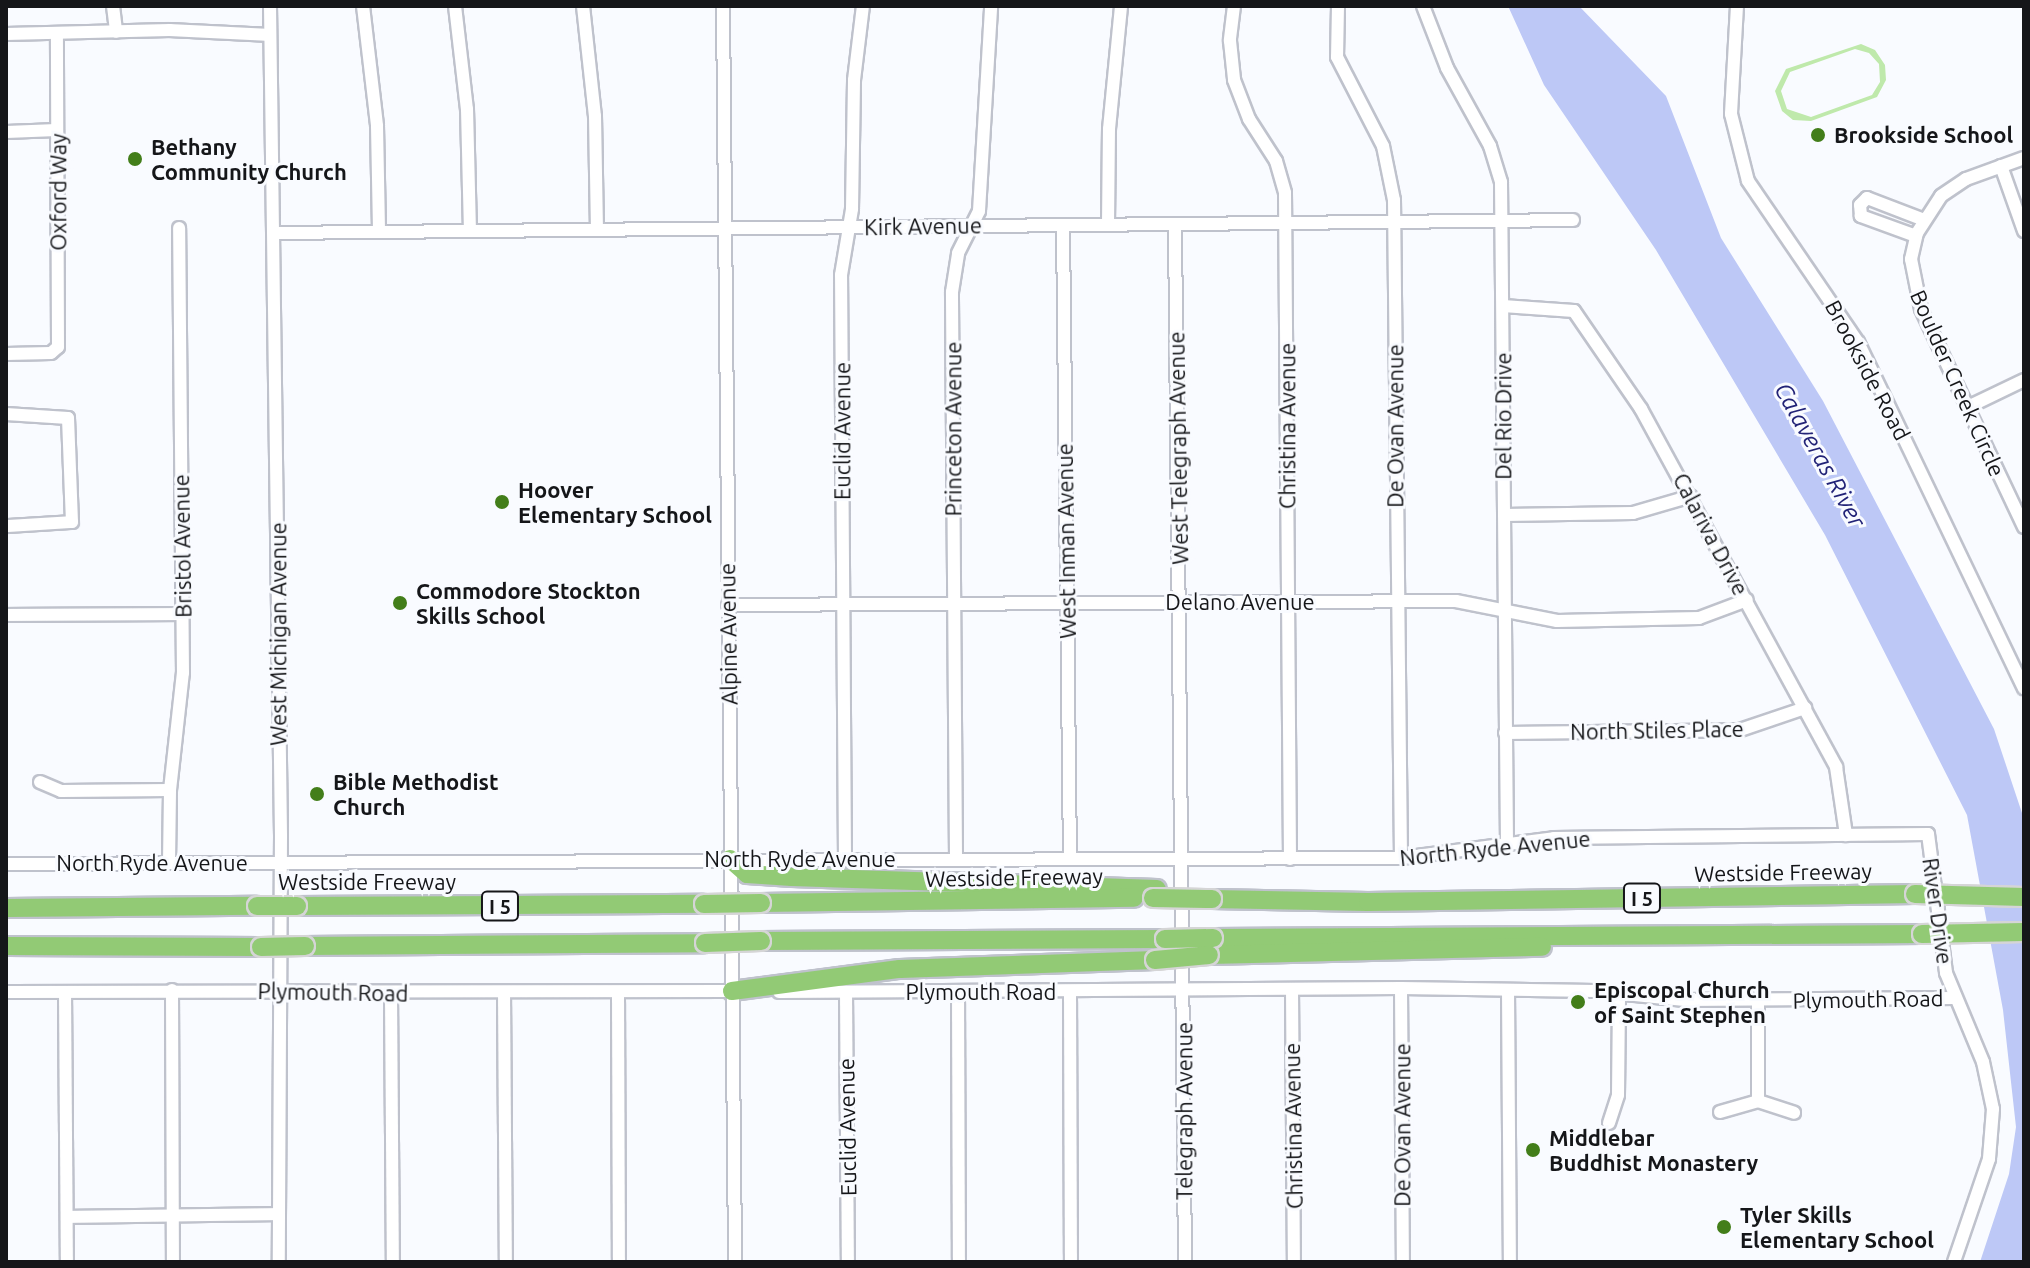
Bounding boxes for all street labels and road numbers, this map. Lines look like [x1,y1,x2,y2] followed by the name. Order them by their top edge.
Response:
[45,133,71,251] street label: Oxford Way
[864,212,982,240] street label: Kirk Avenue
[1905,286,2011,480] street label: Boulder Creek Circle
[1820,295,1916,445] street label: Brookside Road
[1163,331,1193,565] street label: West Telegraph Avenue
[940,342,966,516] street label: Princeton Avenue
[1274,343,1300,509] street label: Christina Avenue
[1382,344,1408,508] street label: De Ovan Avenue
[1490,352,1516,480] street label: Del Rio Drive
[829,362,855,500] street label: Euclid Avenue
[1051,443,1081,639] street label: West Inman Avenue
[1668,468,1754,600] street label: Calariva Drive
[168,474,196,618] street label: Bristol Avenue
[265,522,291,746] street label: West Michigan Avenue
[714,563,742,705] street label: Alpine Avenue
[1165,589,1315,615] street label: Delano Avenue
[1570,715,1744,745] street label: North Stiles Place
[1398,825,1592,871] street label: North Ryde Avenue
[704,846,896,872] street label: North Ryde Avenue
[56,850,248,876] street label: North Ryde Avenue
[1917,856,1959,966] street label: River Drive
[1694,857,1872,887] street label: Westside Freeway
[925,862,1103,892] street label: Westside Freeway
[278,869,456,895] street label: Westside Freeway
[1622,882,1662,914] road number: I 5
[480,890,520,922] road number: I 5
[257,977,409,1007] street label: Plymouth Road
[906,979,1056,1005] street label: Plymouth Road
[1792,984,1944,1014] street label: Plymouth Road
[1171,1022,1197,1200] street label: Telegraph Avenue
[1278,1043,1308,1209] street label: Christina Avenue
[1389,1043,1415,1207] street label: De Ovan Avenue
[833,1058,861,1196] street label: Euclid Avenue

